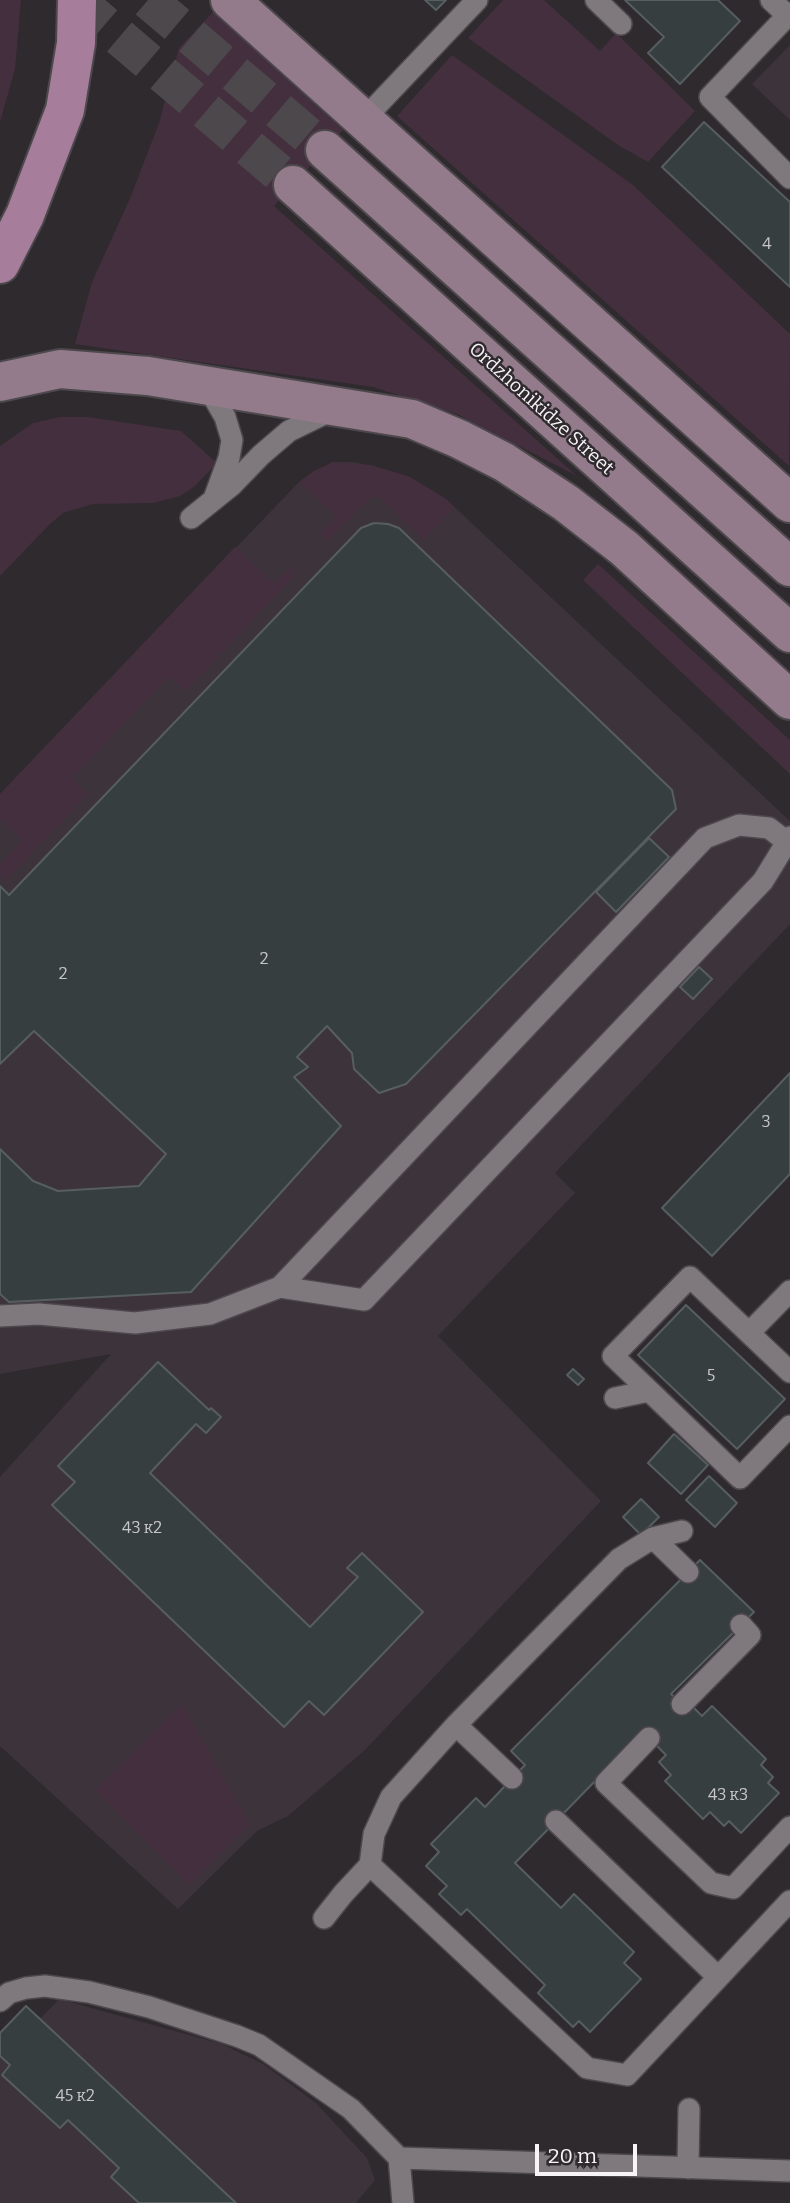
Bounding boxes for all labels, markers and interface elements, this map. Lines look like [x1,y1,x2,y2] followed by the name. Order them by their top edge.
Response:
[762,235,772,255] house number: 4
[464,338,618,480] street label: Ordzhonikidze Street
[260,950,268,970] house number: 2
[59,965,67,985] house number: 2
[761,1113,771,1133] house number: 3
[707,1367,715,1387] house number: 5
[122,1519,162,1539] house number: 43 к2
[708,1786,748,1806] house number: 43 к3
[55,2087,95,2107] house number: 45 к2
[538,2130,640,2174] scale bar
[548,2143,597,2169] text: 20 m

